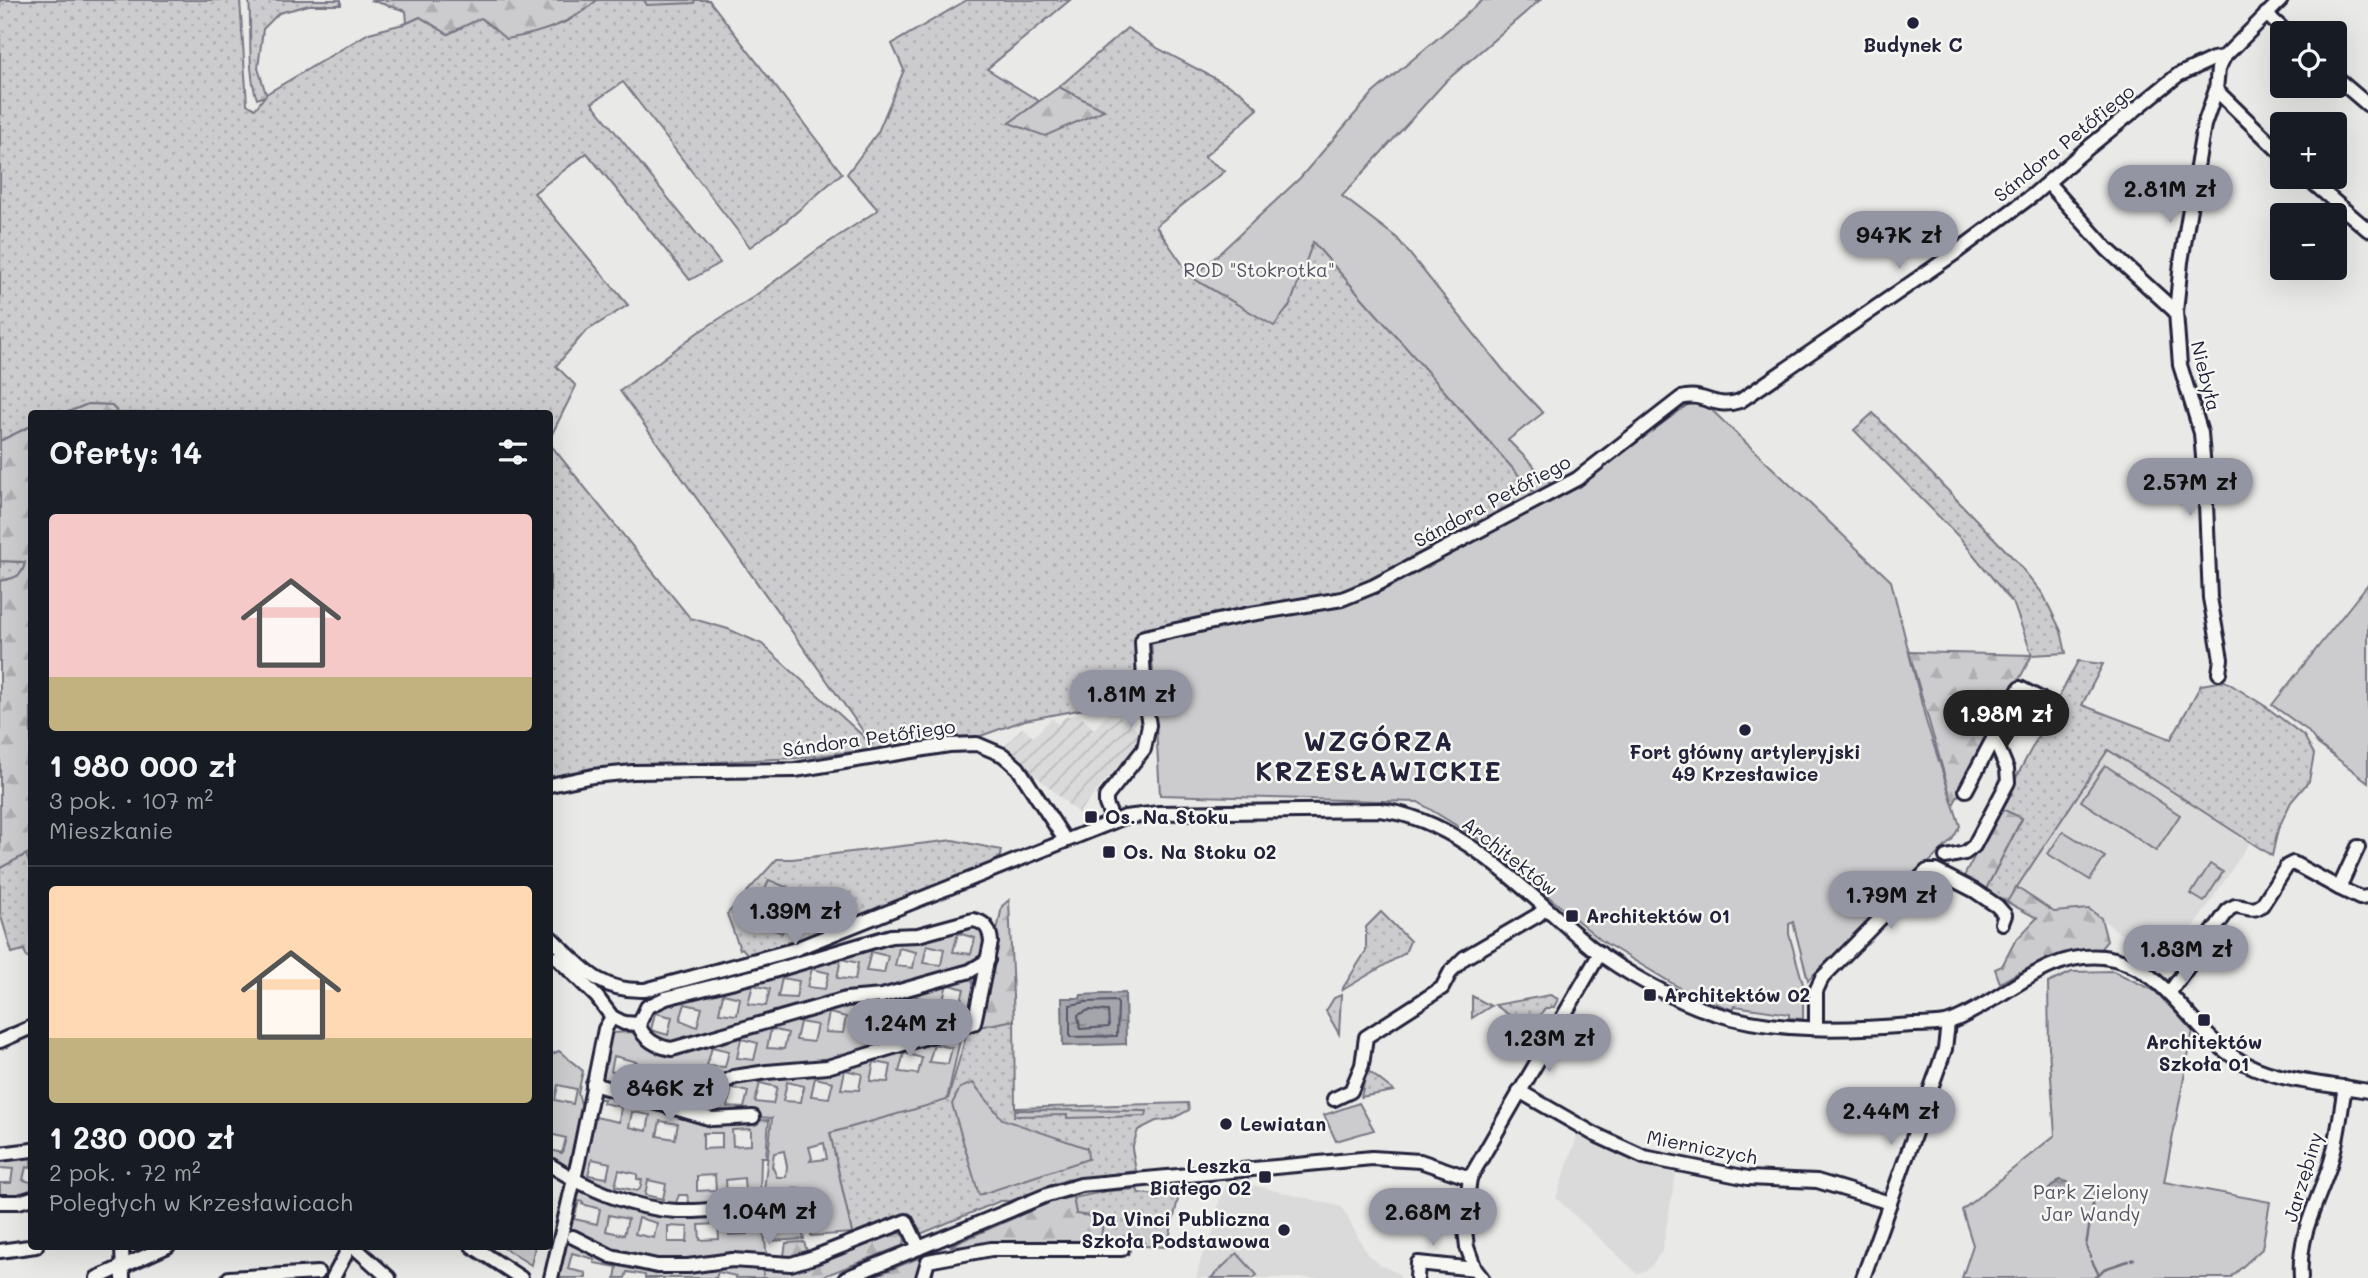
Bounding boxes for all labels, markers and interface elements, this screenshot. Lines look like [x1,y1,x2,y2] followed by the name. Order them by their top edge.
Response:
[1905,15,1921,31] marker: Budynek C
[2270,21,2347,280] map controls
[2270,21,2347,98] button: locate
[1863,32,1963,57] place label: Budynek C
[1988,78,2139,207] street label: Sándora Petőfiego
[2270,112,2347,189] button: +
[2098,166,2242,225] pin: 2.81M zł
[2124,173,2216,203] text: 2.81M zł
[2270,203,2347,280] button: −
[1834,212,1964,271] pin: 947K zł
[1856,219,1942,249] text: 947K zł
[1183,257,1335,282] park label: ROD "Stokrotka"
[2186,338,2227,414] street label: Niebyła
[49,432,202,472] text: Oferty: 14
[494,433,532,471] icon: filters
[1409,449,1574,552] street label: Sándora Petőfiego
[2118,458,2262,518] pin: 2.57M zł
[2143,466,2237,496] text: 2.57M zł
[228,560,354,686] icon: home
[1059,670,1203,730] pin: 1.81M zł
[1086,678,1176,708] text: 1.81M zł
[1934,690,2078,750] pin: 1.98M zł
[1959,698,2053,728] text: 1.98M zł
[781,713,957,762] street label: Sándora Petőfiego
[1737,722,1753,738] marker: Fort główny artyleryjski 49 Krzesławice
[1255,724,1503,788] district label: WZGÓRZA KRZESŁAWICKIE
[1629,739,1861,786] place label: Fort główny artyleryjski 49 Krzesławice
[49,745,236,785] text: 1 980 000 zł
[49,785,213,815] text: 3 pok. · 107 m²
[1105,804,1229,829] place label: Os. Na Stoku
[1083,809,1099,825] marker: Os. Na Stoku
[1457,810,1563,901] street label: Architektów
[49,815,173,845] text: Mieszkanie
[1123,839,1276,864] place label: Os. Na Stoku 02
[1101,844,1117,860] marker: Os. Na Stoku 02
[1819,872,1963,931] pin: 1.79M zł
[1845,879,1937,909] text: 1.79M zł
[723,888,867,947] pin: 1.39M zł
[748,895,842,925] text: 1.39M zł
[1586,903,1730,928] place label: Architektów 01
[1564,908,1580,924] marker: Architektów 01
[2114,926,2258,985] pin: 1.83M zł
[228,932,354,1058] icon: home
[2139,933,2233,963] text: 1.83M zł
[1664,982,1810,1007] place label: Architektów 02
[1642,987,1658,1003] marker: Architektów 02
[838,1000,982,1059] pin: 1.24M zł
[864,1007,956,1037] text: 1.24M zł
[2196,1012,2212,1028] marker: Architektów Szkoła 01
[1477,1014,1621,1074] pin: 1.23M zł
[1503,1022,1595,1052] text: 1.23M zł
[2146,1029,2262,1076] place label: Architektów Szkoła 01
[605,1064,735,1124] pin: 846K zł
[626,1072,714,1102] text: 846K zł
[1819,1088,1963,1147] pin: 2.44M zł
[1842,1095,1940,1125] text: 2.44M zł
[1240,1111,1326,1136] place label: Lewiatan
[1218,1116,1234,1132] marker: Lewiatan
[49,1117,234,1157] text: 1 230 000 zł
[1645,1124,1760,1169] street label: Mierniczych
[2277,1129,2328,1225] street label: Jarzębiny
[1149,1153,1251,1200] place label: Leszka Białego 02
[49,1157,201,1187] text: 2 pok. · 72 m²
[1257,1169,1273,1185] marker: Leszka Białego 02
[2033,1179,2149,1226] park label: Park Zielony Jar Wandy
[49,1187,353,1217] text: Poległych w Krzesławicach
[697,1188,841,1247] pin: 1.04M zł
[1361,1188,1505,1248] pin: 2.68M zł
[722,1195,816,1225] text: 1.04M zł
[1385,1196,1481,1226] text: 2.68M zł
[1082,1206,1270,1253] place label: Da Vinci Publiczna Szkoła Podstawowa
[1276,1222,1292,1238] marker: Da Vinci Publiczna Szkoła Podstawowa

